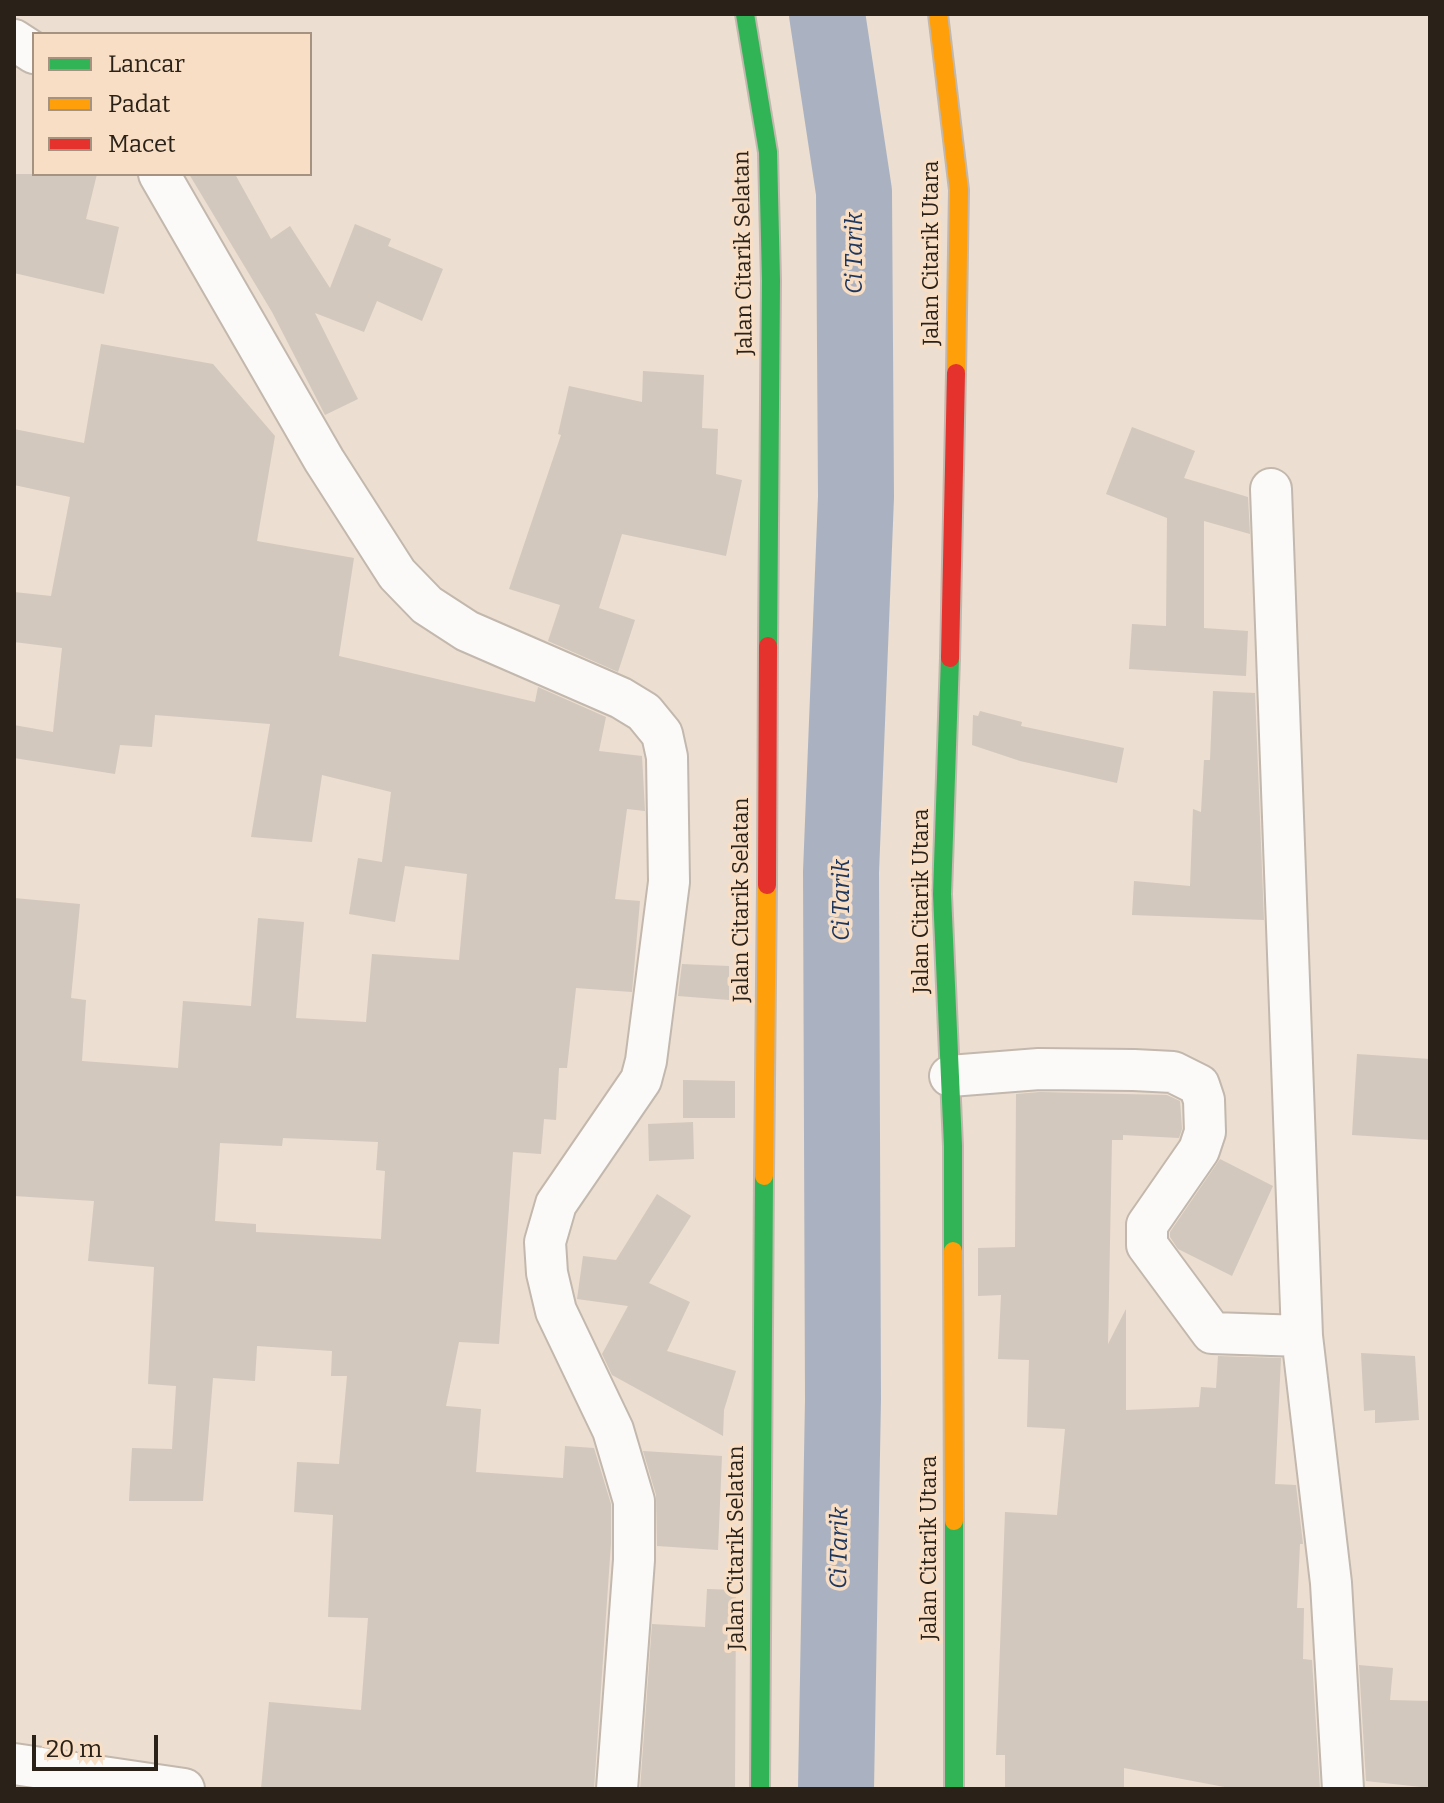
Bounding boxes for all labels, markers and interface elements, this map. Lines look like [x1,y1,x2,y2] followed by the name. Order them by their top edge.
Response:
[32,32,312,176] legend
[108,50,185,78] text: Lancar
[108,90,171,118] text: Padat
[108,130,176,158] text: Macet
[729,150,759,356] street label: Jalan Citarik Selatan
[919,160,945,346] street label: Jalan Citarik Utara
[841,212,869,294] water label: Ci Tarik
[729,798,755,1002] street label: Jalan Citarik Selatan
[909,808,935,994] street label: Jalan Citarik Utara
[828,859,856,941] water label: Ci Tarik
[724,1446,750,1650] street label: Jalan Citarik Selatan
[917,1455,943,1641] street label: Jalan Citarik Utara
[825,1507,855,1589] water label: Ci Tarik
[36,1719,162,1769] scale bar
[46,1735,102,1763] text: 20 m

